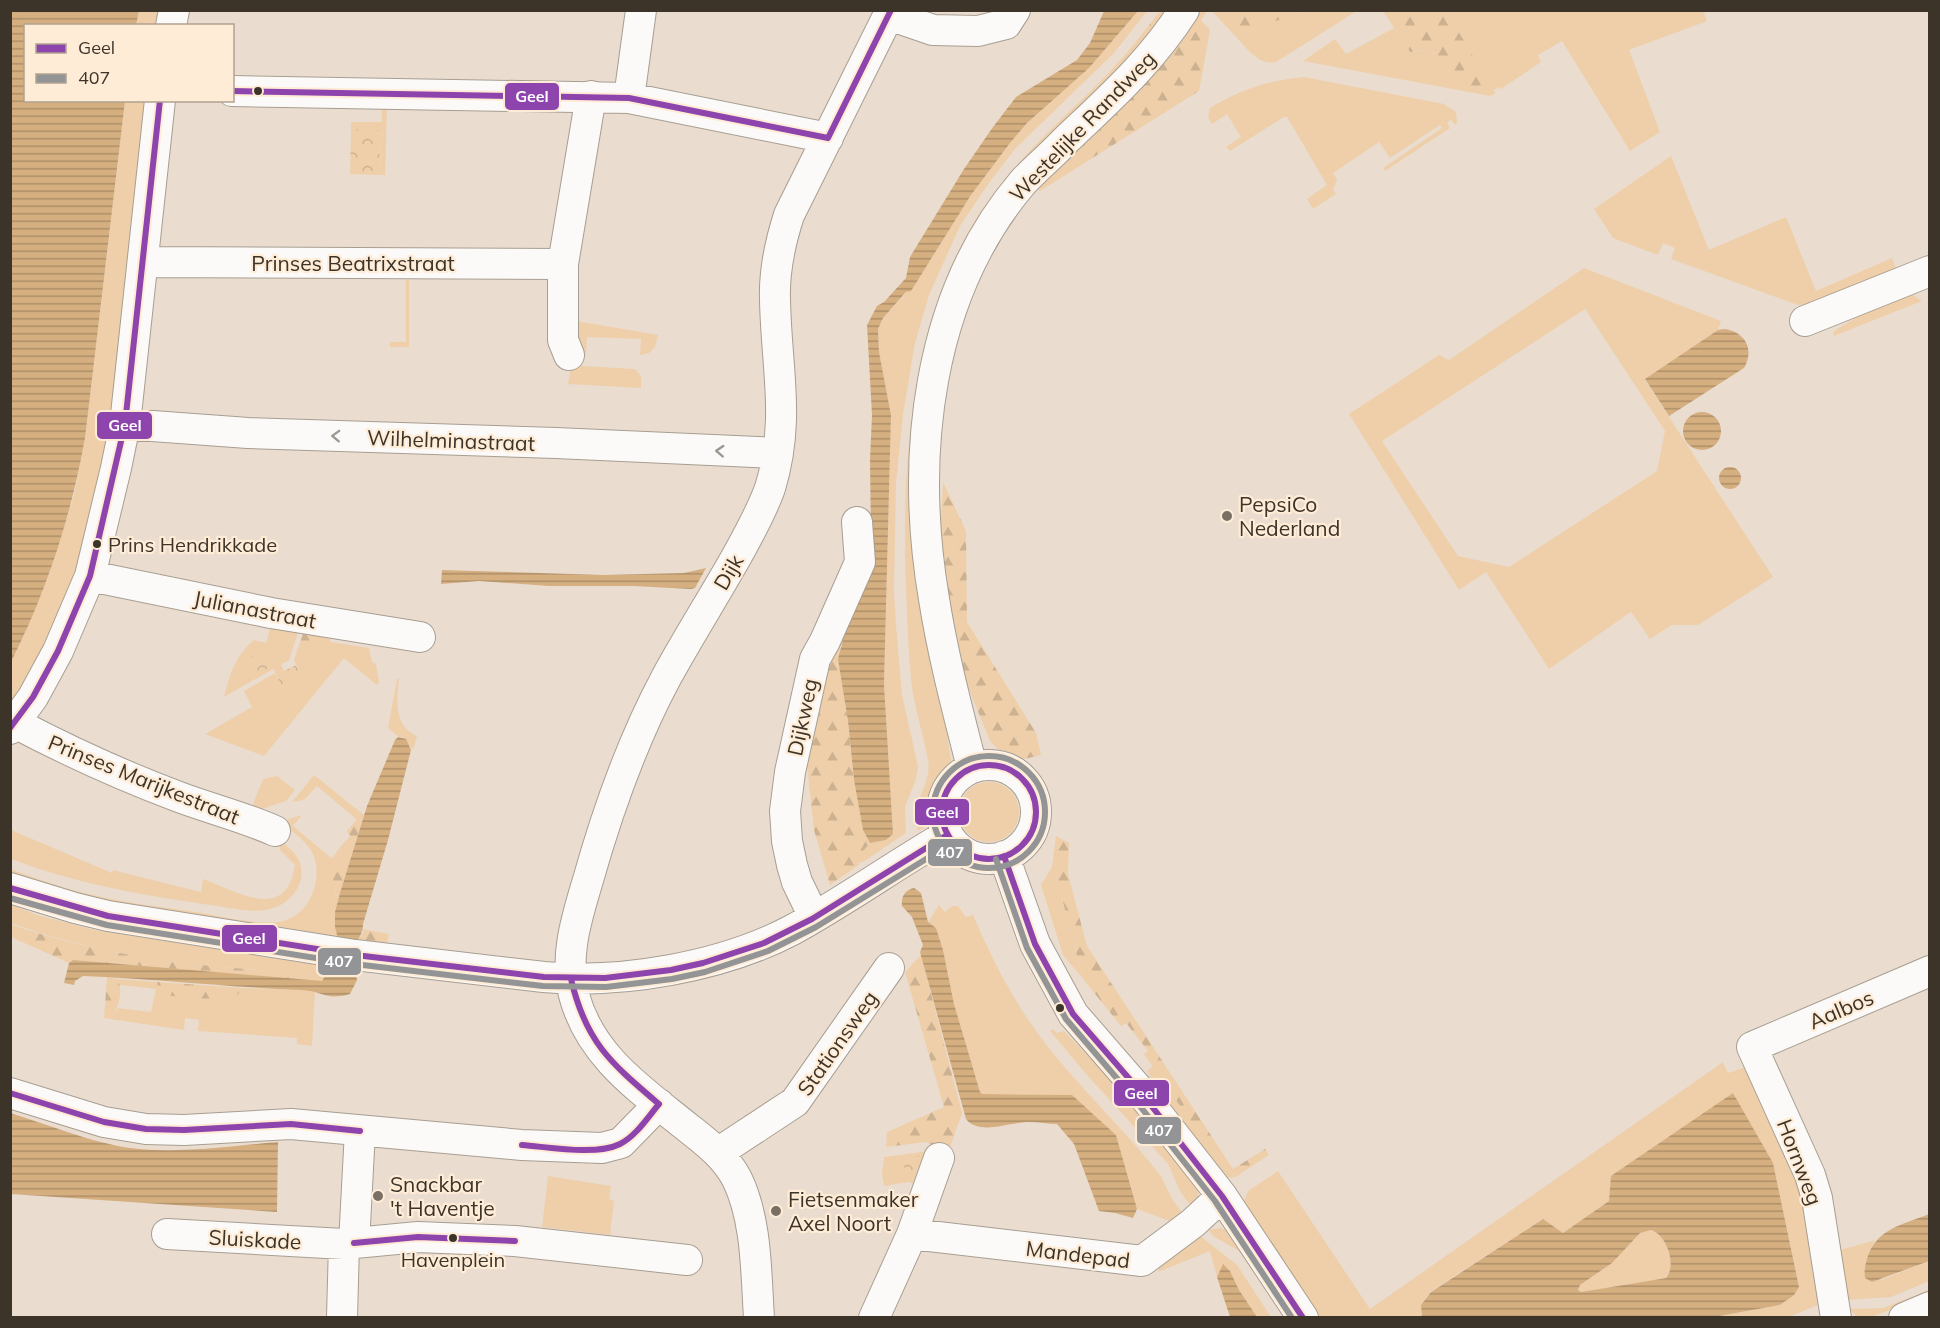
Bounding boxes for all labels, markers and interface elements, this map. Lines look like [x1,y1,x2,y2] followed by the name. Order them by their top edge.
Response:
[24,24,234,102] legend
[78,36,115,59] text: Geel
[1003,45,1161,207] street label: Westelijke Randweg
[78,66,110,89] text: 407
[504,82,560,111] line badge: Geel
[252,85,264,97] unlabelled marker
[515,86,549,106] text: Geel
[251,250,455,276] street label: Prinses Beatrixstraat
[96,411,153,440] line badge: Geel
[108,415,142,435] text: Geel
[367,424,535,456] street label: Wilhelminastraat
[332,430,341,443] one-way arrow
[716,444,725,457] one-way arrow
[1239,491,1340,541] place label: PepsiCo Nederland
[1220,509,1234,523] marker: PepsiCo Nederland
[108,532,277,557] place label: Prins Hendrikkade
[91,538,103,550] marker: Prins Hendrikkade
[708,550,748,594] street label: Dijk
[192,584,318,634] street label: Julianastraat
[781,676,823,758] street label: Dijkweg
[45,729,243,829] street label: Prinses Marijkestraat
[914,798,970,826] line badge: Geel
[925,802,959,822] text: Geel
[927,838,973,867] line badge: 407
[936,842,964,862] text: 407
[221,924,278,953] line badge: Geel
[232,928,266,948] text: Geel
[317,947,362,976] line badge: 407
[325,951,353,971] text: 407
[1805,984,1877,1034] street label: Aalbos
[791,986,883,1100] street label: Stationsweg
[1054,1002,1066,1014] unlabelled marker
[1113,1079,1170,1107] line badge: Geel
[1124,1083,1158,1103] text: Geel
[1772,1115,1828,1209] street label: Hornweg
[1136,1116,1182,1145] line badge: 407
[1145,1120,1173,1140] text: 407
[390,1171,495,1221] place label: Snackbar 't Haventje
[788,1186,919,1236] place label: Fietsenmaker Axel Noort
[371,1189,385,1203] marker: Snackbar 't Haventje
[769,1204,783,1218] marker: Fietsenmaker Axel Noort
[208,1224,302,1254] street label: Sluiskade
[447,1232,459,1244] marker: Havenplein
[1024,1235,1132,1273] street label: Mandepad
[401,1247,505,1272] place label: Havenplein

